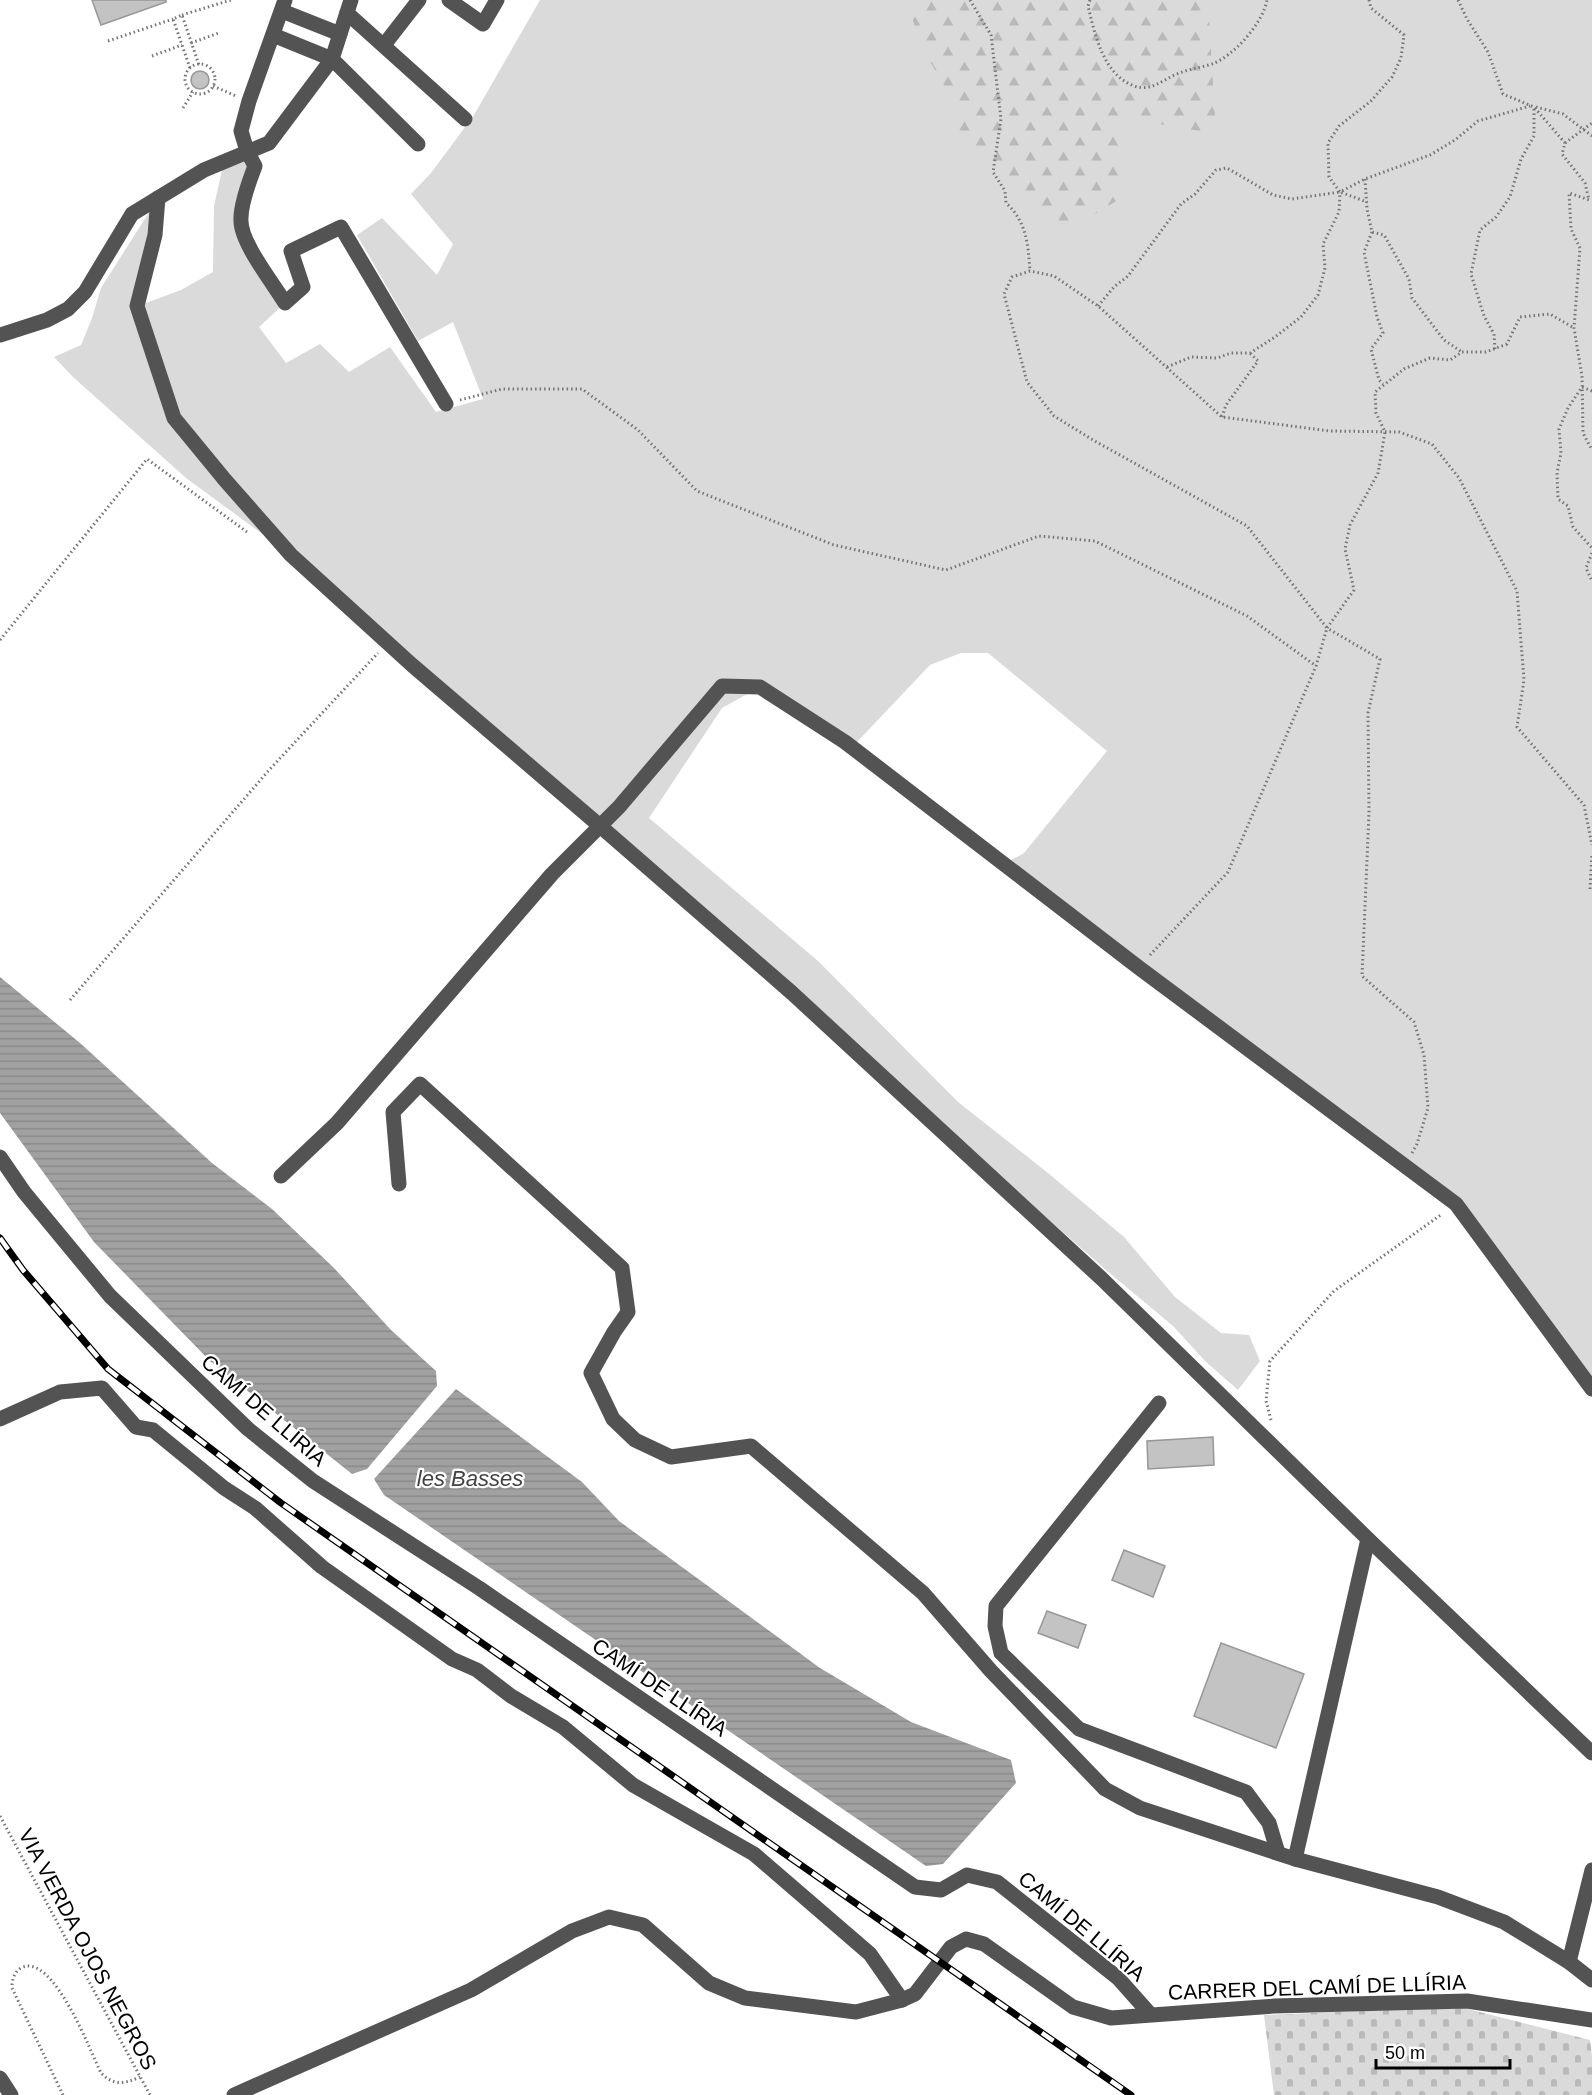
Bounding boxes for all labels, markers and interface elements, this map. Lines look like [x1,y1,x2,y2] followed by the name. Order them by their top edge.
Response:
[197,1350,331,1470] street label: CAMÍ DE LLÍRIA
[417,1466,523,1491] water label: les Basses
[588,1633,732,1741] street label: CAMÍ DE LLÍRIA
[15,1825,161,2073] street label: VIA VERDA OJOS NEGROS
[1014,1867,1150,1985] street label: CAMÍ DE LLÍRIA
[1168,1970,1466,2004] street label: CARRER DEL CAMÍ DE LLÍRIA
[1376,2032,1510,2070] scale bar
[1385,2043,1425,2063] text: 50 m

